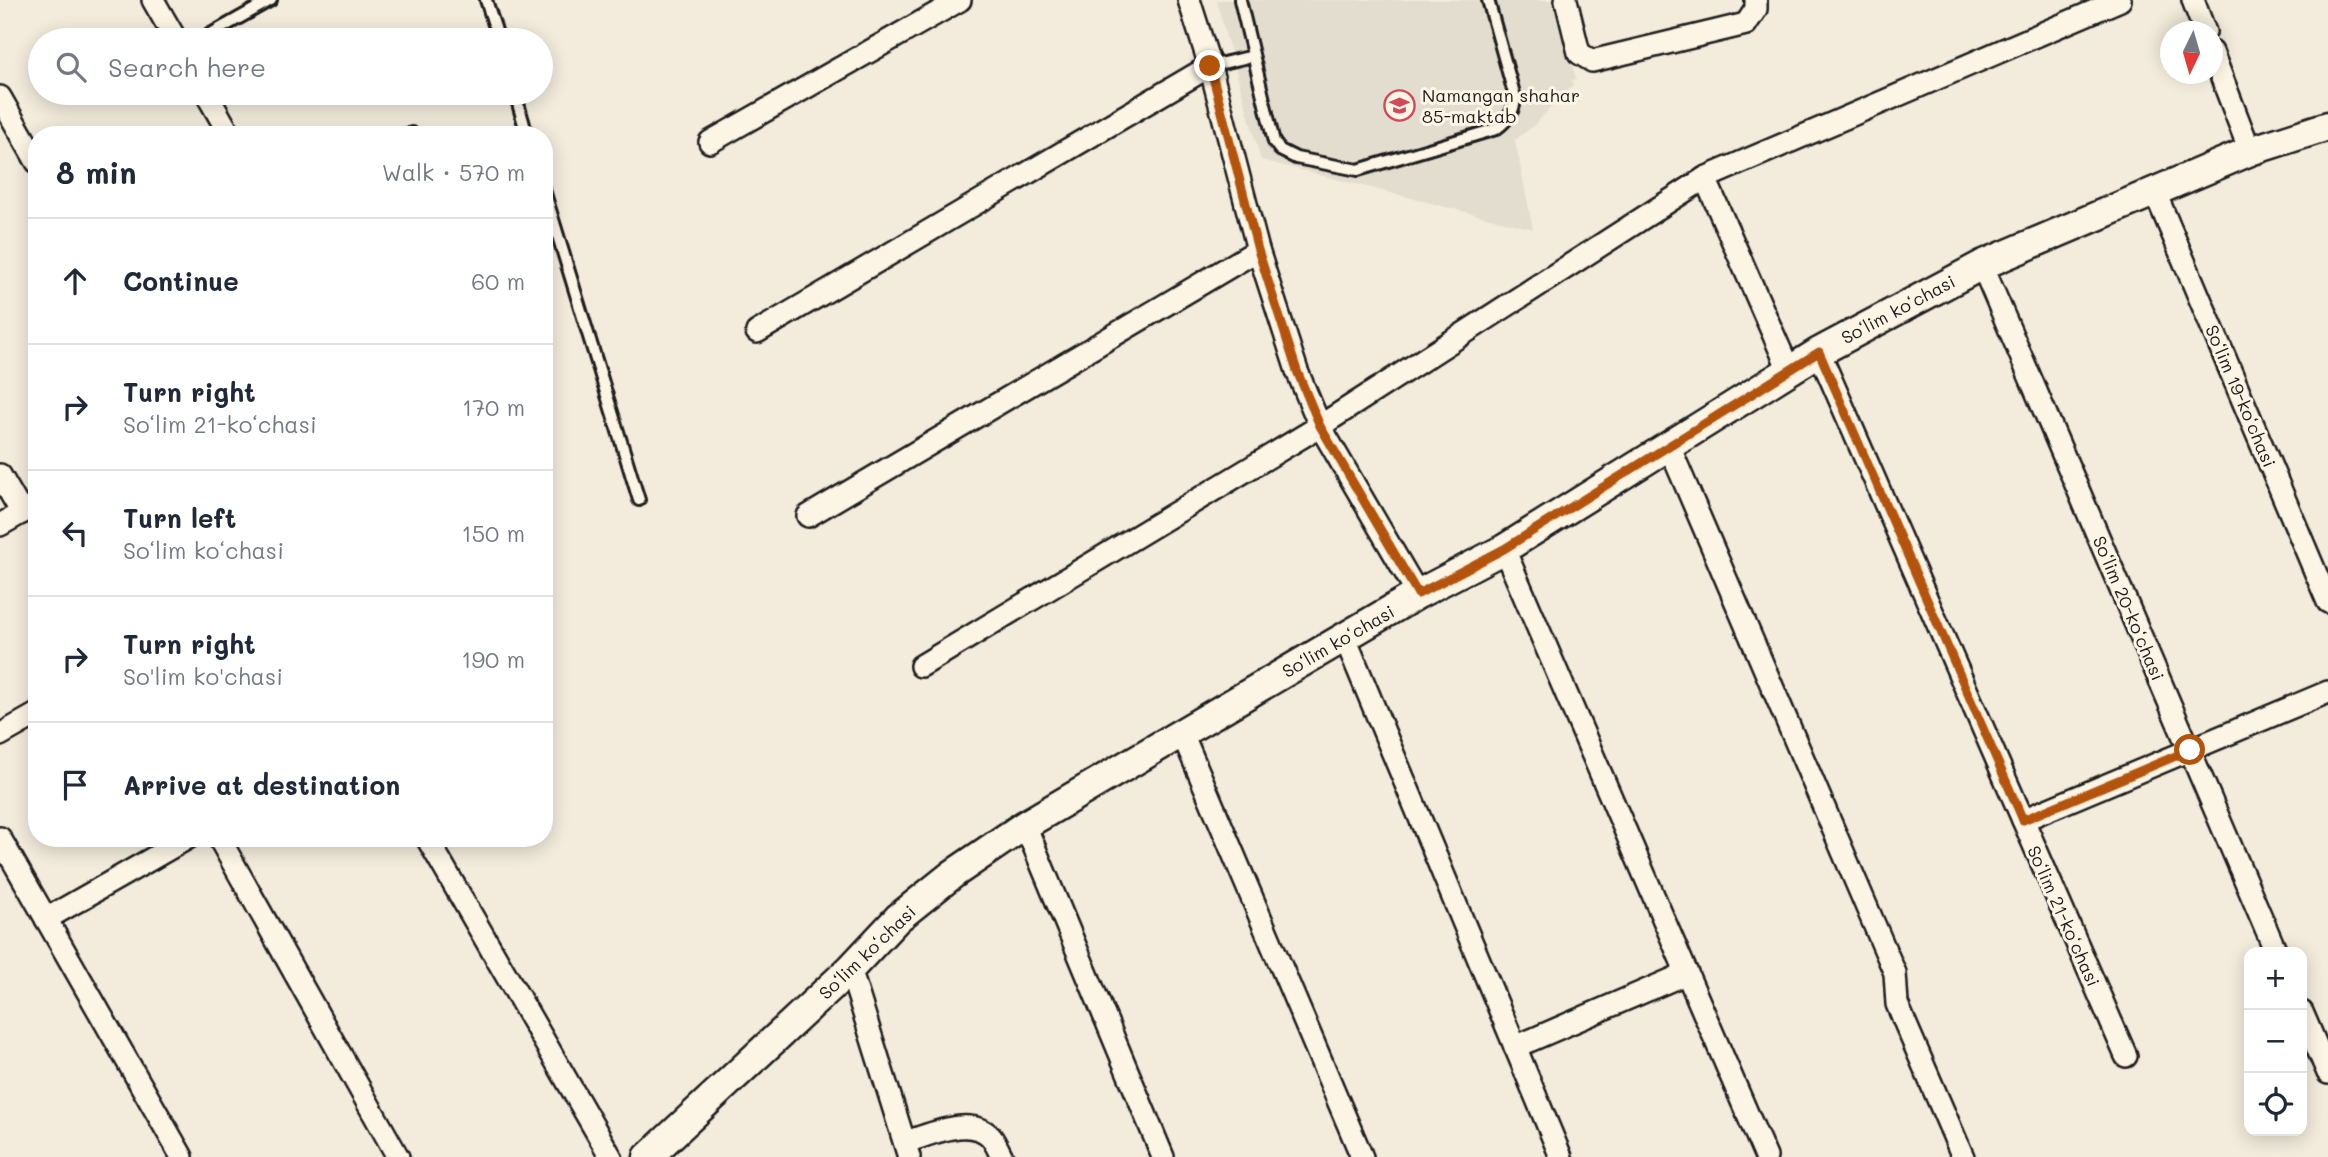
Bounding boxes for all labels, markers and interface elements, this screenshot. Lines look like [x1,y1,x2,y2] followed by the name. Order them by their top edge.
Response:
[2160,21,2223,84] north arrow
[28,28,553,105] search box
[52,48,90,86] icon: search
[108,50,266,84] text: Search here
[1194,50,1225,81] route end
[1422,83,1580,128] place label: Namangan shahar 85-maktab
[1382,88,1416,122] school or university icon: Namangan shahar 85-maktab
[56,152,137,192] text: 8 min
[382,157,525,187] text: Walk · 570 m
[56,262,94,300] icon: ahead
[123,264,239,298] text: Continue
[471,266,525,296] text: 60 m
[1837,269,1959,349] street label: Soʻlim koʻchasi
[2200,321,2282,471] street label: Soʻlim 19-koʻchasi
[123,375,256,409] text: Turn right
[56,388,94,426] icon: right
[462,392,525,422] text: 170 m
[123,409,317,439] text: Soʻlim 21-koʻchasi
[123,501,236,535] text: Turn left
[56,514,94,552] icon: left
[461,518,525,548] text: 150 m
[2088,532,2170,684] street label: Soʻlim 20-koʻchasi
[123,535,284,565] text: Soʻlim koʻchasi
[1277,599,1399,683] street label: Soʻlim koʻchasi
[123,627,256,661] text: Turn right
[56,640,94,678] icon: right
[461,644,525,674] text: 190 m
[123,661,283,691] text: So'lim ko'chasi
[2174,734,2205,765] route start
[56,766,94,804] icon: arrive
[123,768,400,802] text: Arrive at destination
[2022,842,2106,990] street label: Soʻlim 21-koʻchasi
[813,900,921,1004] street label: Soʻlim koʻchasi
[2244,947,2307,1136] map controls
[2244,947,2307,1010] button: +
[2244,1010,2307,1073] button: −
[2244,1073,2307,1136] button: locate

